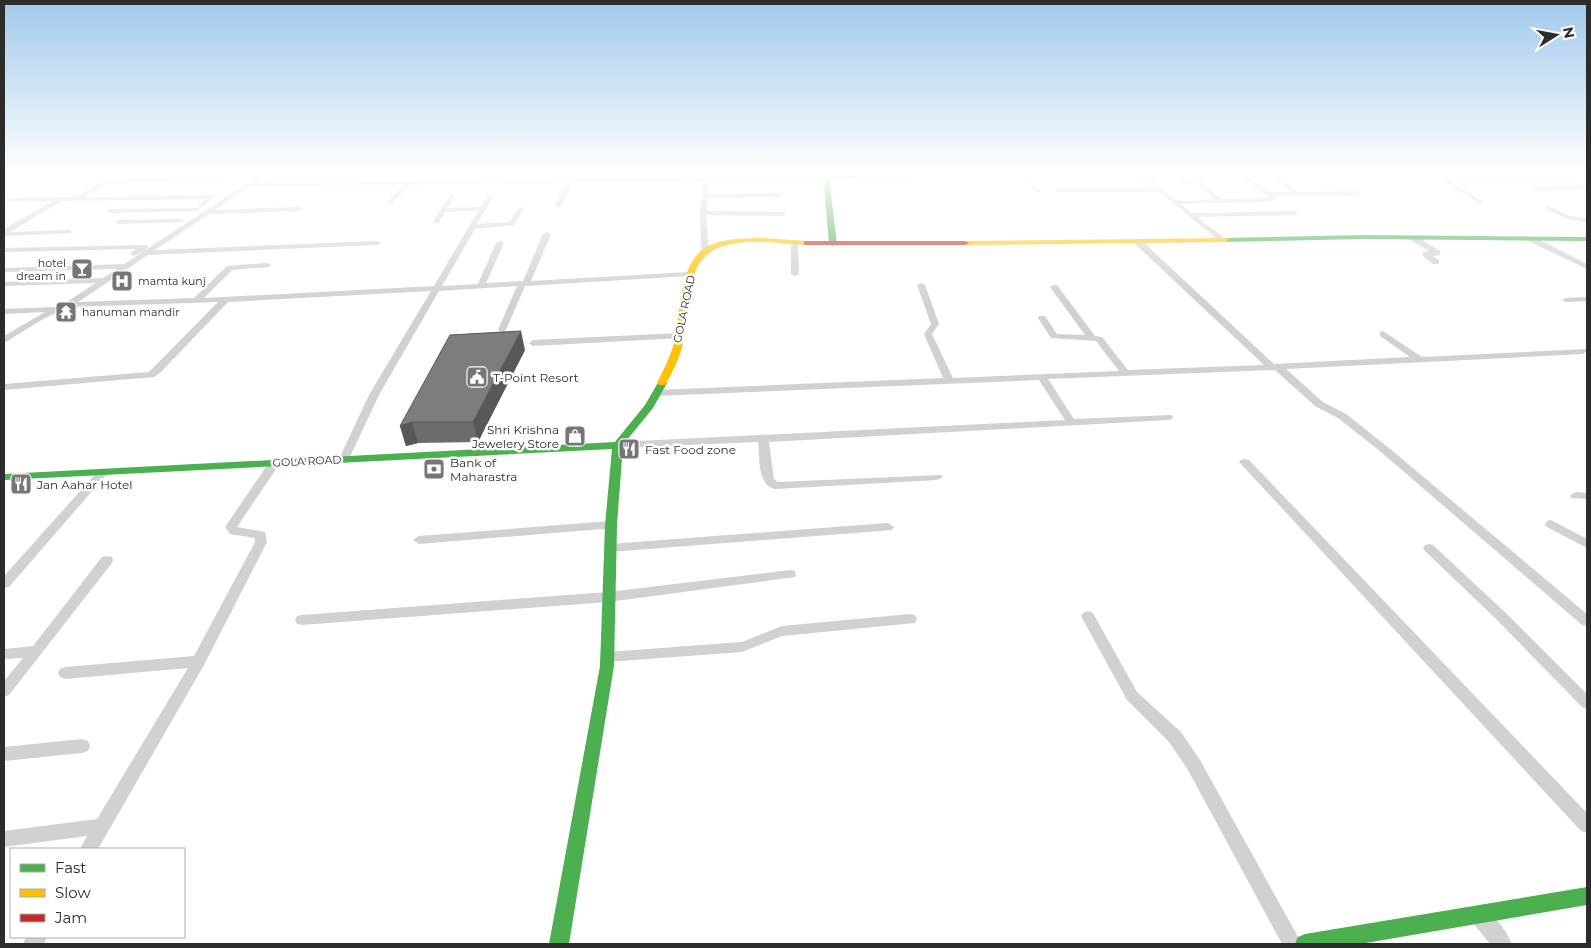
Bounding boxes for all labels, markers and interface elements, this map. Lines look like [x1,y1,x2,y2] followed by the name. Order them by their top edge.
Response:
[1531,10,1581,60] north arrow
[1559,25,1579,40] text: N
[16,256,66,283] place label: hotel dream in
[70,257,94,281] bar icon: hotel dream in
[110,269,134,293] hospital icon: mamta kunj
[138,274,206,288] place label: mamta kunj
[670,274,698,344] street label: GOLA ROAD
[54,300,78,324] temple icon: hanuman mandir
[82,305,180,319] place label: hanuman mandir
[465,365,489,389] public building icon: T-Point Resort
[493,370,579,385] place label: T-Point Resort
[471,422,559,451] place label: Shri Krishna Jewelery Store
[563,424,587,448] shop icon: Shri Krishna Jewelery Store
[617,437,641,461] restaurant icon: Fast Food zone
[645,442,736,457] place label: Fast Food zone
[272,452,342,470] street label: GOLA ROAD
[450,455,517,484] place label: Bank of Maharastra
[422,457,446,481] bank icon: Bank of Maharastra
[9,472,33,496] restaurant icon: Jan Aahar Hotel
[36,477,133,492] place label: Jan Aahar Hotel
[10,848,185,938] legend
[55,858,86,877] text: Fast
[55,883,91,902] text: Slow
[54,908,87,927] text: Jam

